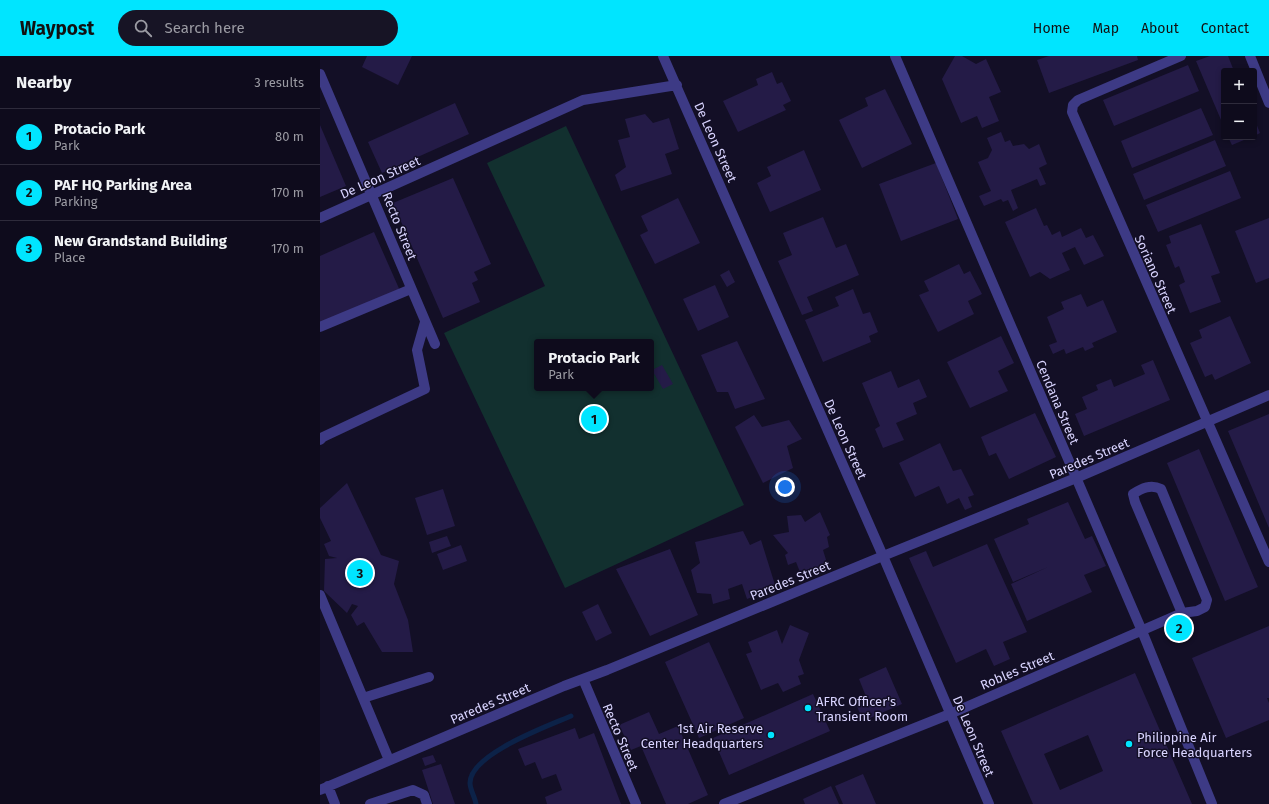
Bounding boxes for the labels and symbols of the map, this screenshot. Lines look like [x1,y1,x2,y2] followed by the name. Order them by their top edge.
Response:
[691,100,740,185] street label: De Leon Street
[338,153,423,202] street label: De Leon Street
[379,190,420,263] street label: Recto Street
[1132,233,1180,316] street label: Soriano Street
[1033,358,1082,447] street label: Cendana Street
[821,397,870,482] street label: De Leon Street
[581,404,607,434] pin: 1
[1047,435,1132,482] street label: Paredes Street
[775,477,795,497] your location
[748,557,833,603] street label: Paredes Street
[347,558,373,588] pin: 3
[1166,613,1192,643] pin: 2
[978,648,1057,693] street label: Robles Street
[448,680,533,727] street label: Paredes Street
[816,694,908,724] place label: AFRC Officer's Transient Room
[950,694,997,779] street label: De Leon Street
[600,701,642,773] street label: Recto Street
[803,703,813,713] marker: AFRC Officer's Transient Room
[641,721,763,751] place label: 1st Air Reserve Center Headquarters
[766,730,776,740] marker: 1st Air Reserve Center Headquarters
[1137,730,1252,760] place label: Philippine Air Force Headquarters
[1124,739,1134,749] marker: Philippine Air Force Headquarters

